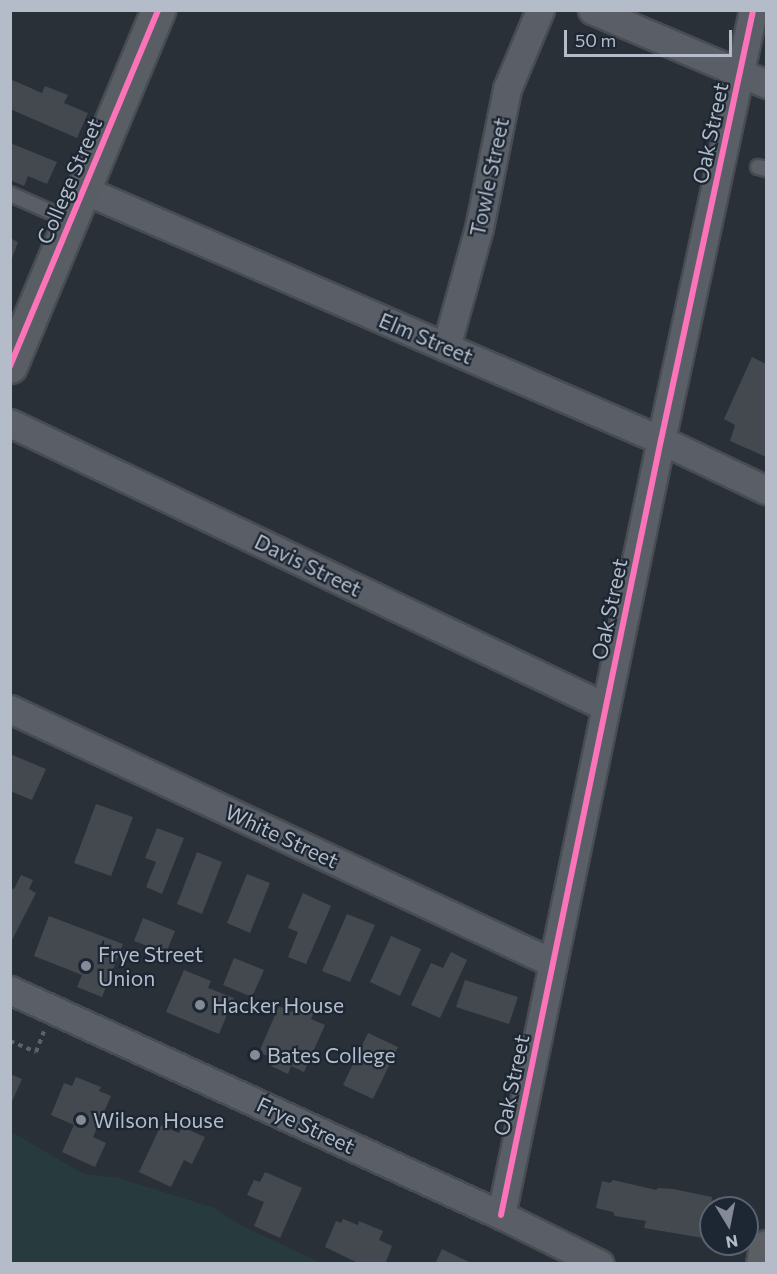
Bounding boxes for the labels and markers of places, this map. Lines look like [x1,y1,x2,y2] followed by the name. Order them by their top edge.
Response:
[98,941,203,991] place label: Frye Street Union
[79,959,93,973] marker: Frye Street Union
[212,992,344,1018] place label: Hacker House
[193,998,207,1012] marker: Hacker House
[267,1042,396,1068] place label: Bates College
[248,1048,262,1062] marker: Bates College
[93,1107,224,1133] place label: Wilson House
[74,1113,88,1127] marker: Wilson House

